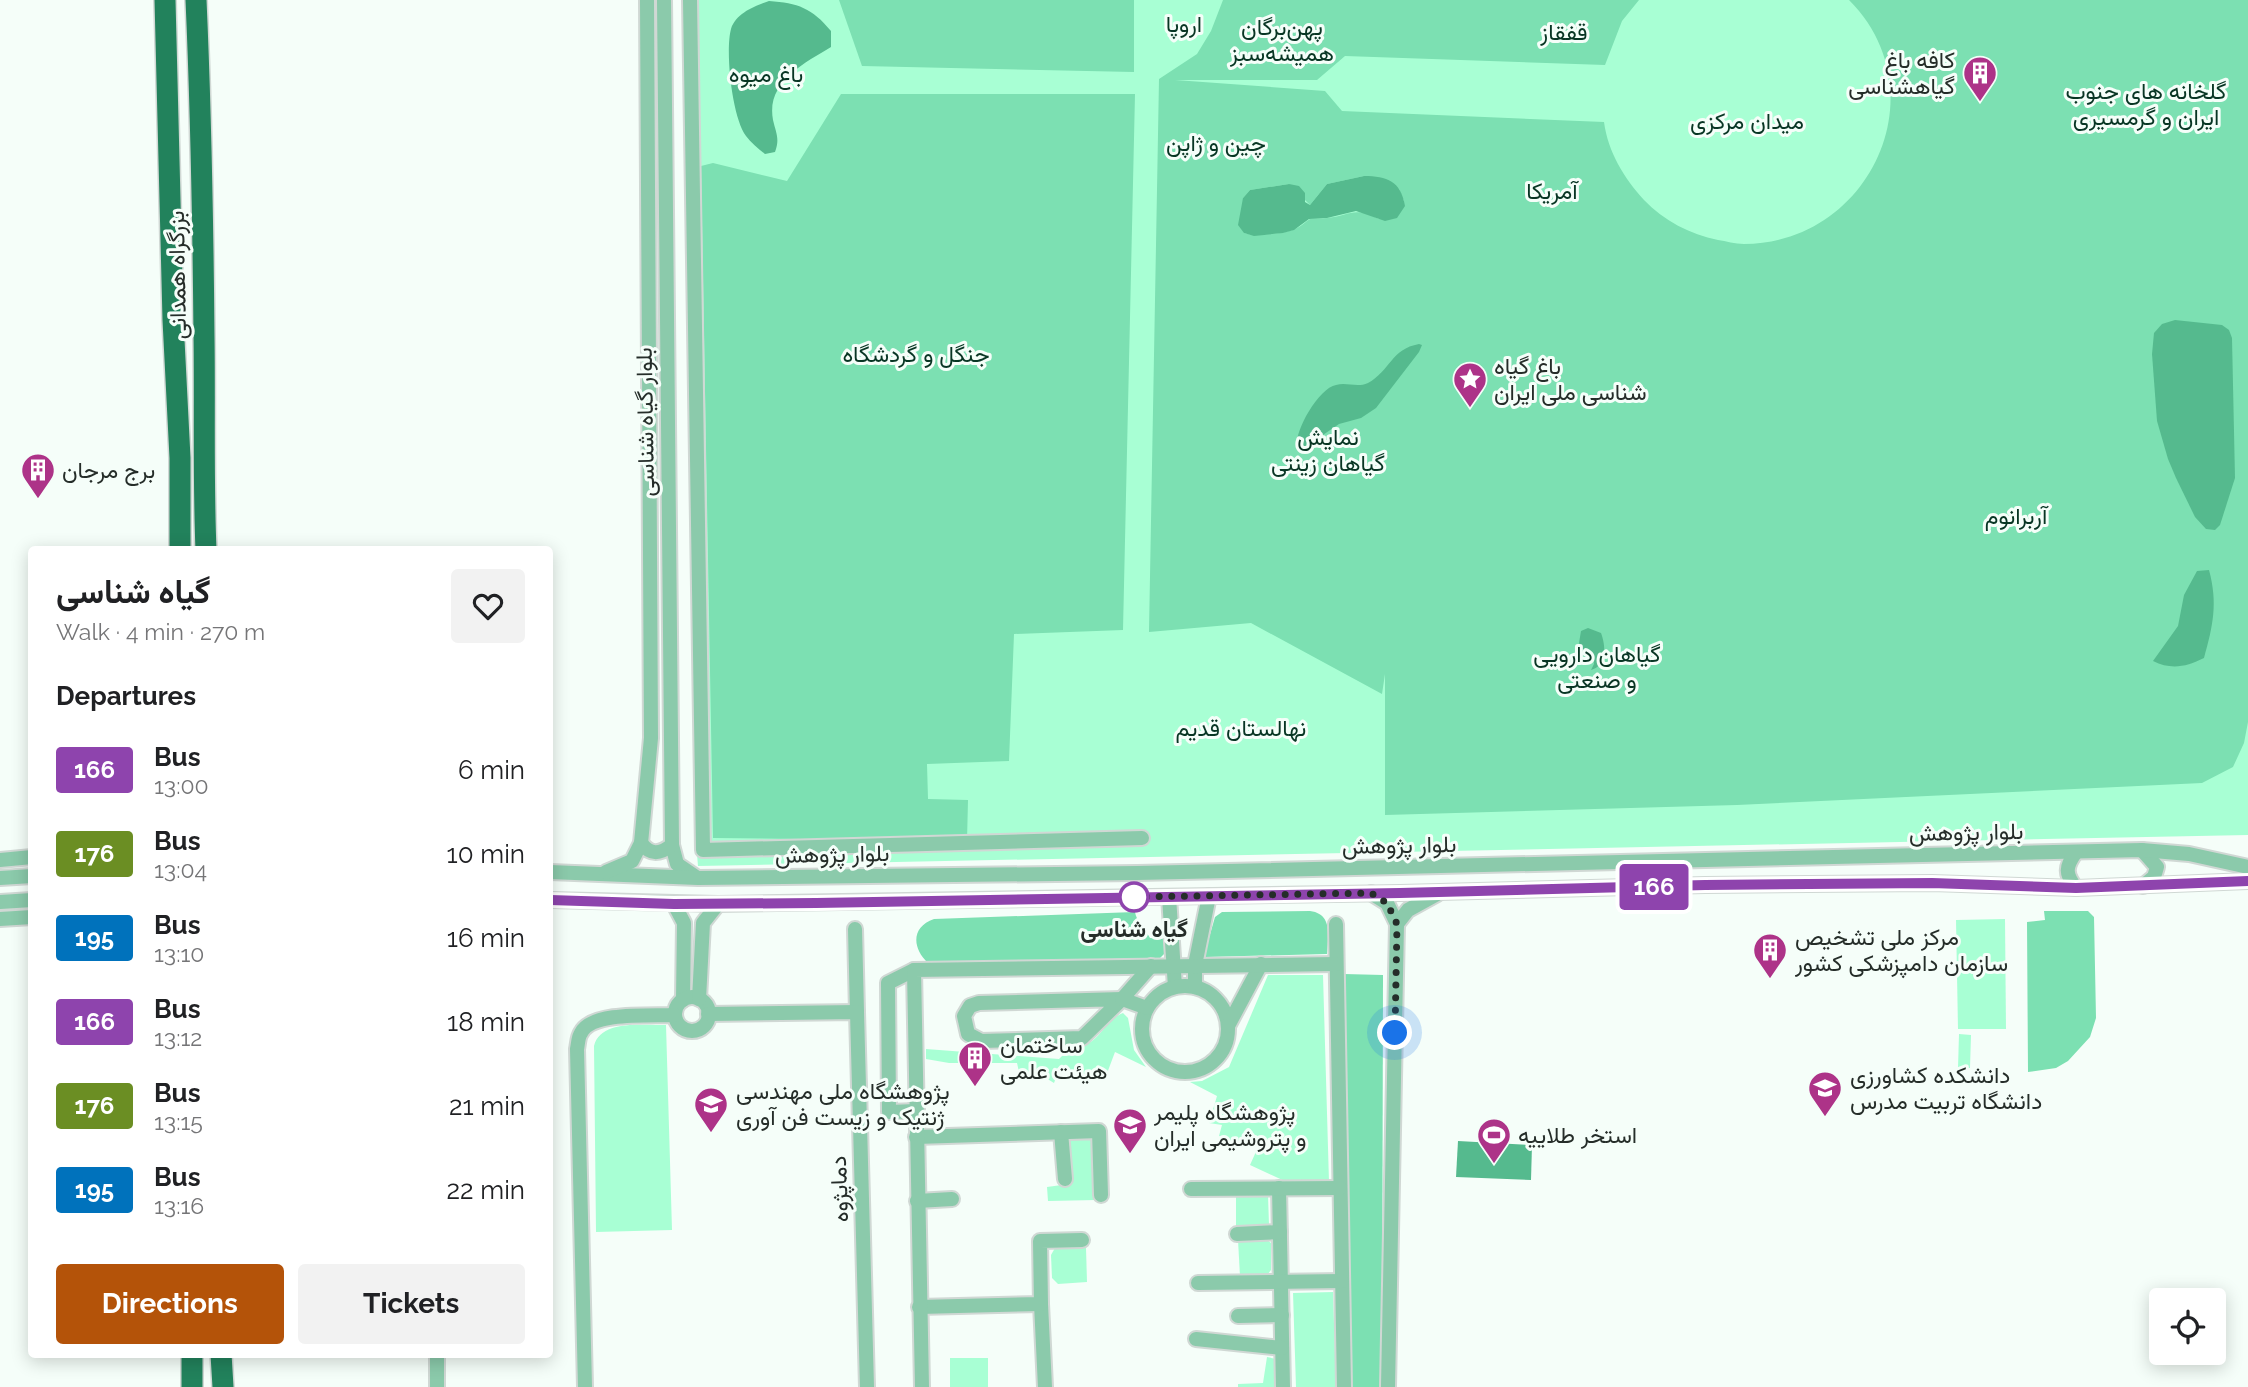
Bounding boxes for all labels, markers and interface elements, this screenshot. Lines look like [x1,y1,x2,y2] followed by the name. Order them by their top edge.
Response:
[1166,10,1202,40] park label: اروپا
[1229,13,1334,68] park label: پهن‌برگان همیشه‌سبز
[1539,18,1588,47] park label: قفقاز
[1848,46,1955,100] place label: کافه باغ گیاهشناسی
[1961,54,1999,103] building icon: کافه باغ گیاهشناسی
[729,60,803,90] park label: باغ میوه
[2065,77,2227,132] park label: گلخانه های جنوب ایران و گرمسیری
[1690,107,1804,136] park label: میدان مرکزی
[1166,129,1266,159] park label: چین و ژاپن
[1526,177,1579,206] park label: آمریکا
[162,210,193,340] street label: بزرگراه همدانی
[842,340,990,369] park label: جنگل و گردشگاه
[630,347,661,497] street label: بلوار گیاه شناسی
[1494,352,1647,407] place label: باغ گیاه‌ شناسی ملی ایران
[1451,360,1489,409] place icon: باغ گیاه‌ شناسی ملی ایران
[1271,423,1385,478] park label: نمایش گیاهان زینتی
[19,451,57,500] building icon: برج مرجان
[62,456,155,486] place label: برج مرجان
[1985,502,2049,531] park label: آربرانوم
[451,569,525,643] button: heart
[56,572,211,611] text: گیاه شناسی
[56,618,265,645] text: Walk · 4 min · 270 m
[1533,640,1661,694] park label: گیاهان دارویی و صنعتی
[56,681,196,711] text: Departures
[1176,714,1306,743] park label: نهالستان قدیم
[154,742,201,772] text: Bus
[74,755,115,784] text: 166
[458,755,525,785] text: 6 min
[154,772,209,799] text: 13:00
[1908,817,2024,849] street label: بلوار پژوهش
[154,826,201,856] text: Bus
[1341,830,1457,862] street label: بلوار پژوهش
[75,839,114,868] text: 176
[447,839,525,869] text: 10 min
[774,839,890,871] street label: بلوار پژوهش
[154,856,207,883] text: 13:04
[1614,864,1694,910] line badge: 166
[1634,872,1675,901] text: 166
[1119,882,1149,912] marker: گیاه شناسی
[154,910,201,940] text: Bus
[1080,915,1188,943] place label: گیاه شناسی
[75,923,114,952] text: 195
[447,923,525,953] text: 16 min
[1794,923,2008,979] place label: مرکز ملی تشخیص سازمان دامپزشکی کشور
[1751,931,1789,980] building icon: مرکز ملی تشخیص سازمان دامپزشکی کشور
[154,940,204,967] text: 13:10
[154,994,201,1024] text: Bus
[74,1007,115,1036] text: 166
[447,1007,525,1037] text: 18 min
[1377,1015,1412,1050] your location
[154,1024,202,1051] text: 13:12
[1000,1031,1108,1085] place label: ساختمان هیئت علمی
[956,1039,994,1088] building icon: ساختمان هیئت علمی
[1850,1061,2042,1116] place label: دانشکده کشاورزی دانشگاه تربیت مدرس
[1806,1069,1844,1118] school or university icon: دانشکده کشاورزی دانشگاه تربیت مدرس
[736,1077,950,1132] place label: پژوهشگاه ملی مهندسی ژنتیک و زیست فن آوری
[154,1078,201,1108] text: Bus
[692,1085,730,1134] school or university icon: پژوهشگاه ملی مهندسی ژنتیک و زیست فن آوری
[75,1091,114,1120] text: 176
[449,1091,525,1121] text: 21 min
[1153,1098,1307,1154] place label: پژوهشگاه پلیمر و پتروشیمی ایران
[1111,1106,1149,1155] school or university icon: پژوهشگاه پلیمر و پتروشیمی ایران
[154,1108,203,1135] text: 13:15
[1475,1116,1513,1165] sports icon: استخر طلاییه
[1518,1121,1637,1150] place label: استخر طلاییه
[824,1155,856,1223] street label: دماپژوه
[154,1162,201,1192] text: Bus
[75,1175,114,1204] text: 195
[447,1175,525,1205] text: 22 min
[154,1192,204,1219] text: 13:16
[56,1264,284,1344] button: Directions
[298,1264,525,1344] button: Tickets
[2149,1288,2226,1365] map controls
[2149,1288,2226,1365] button: locate

